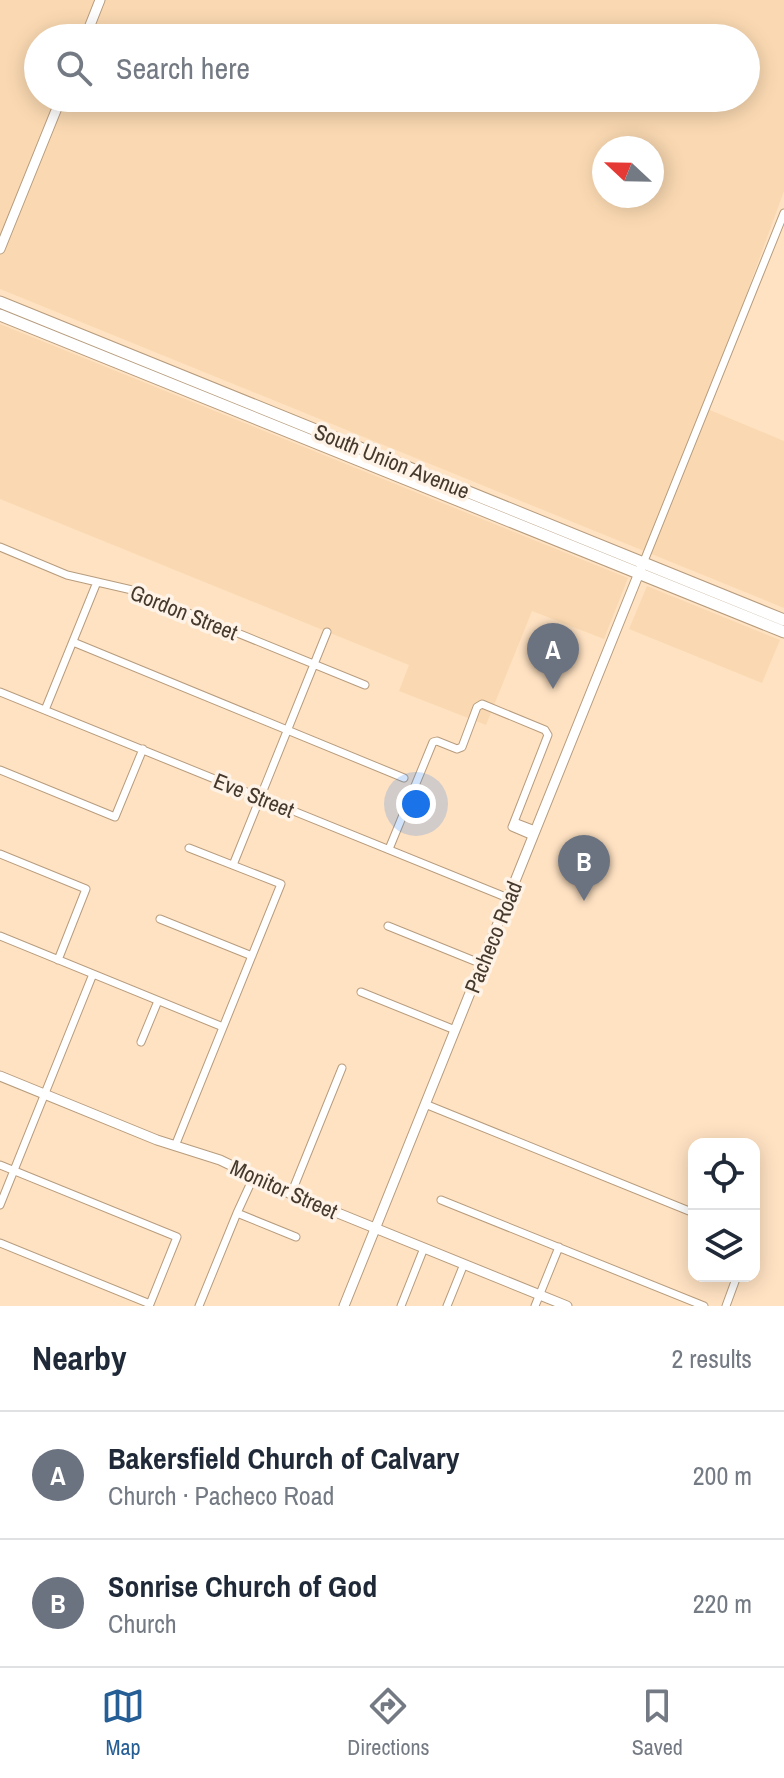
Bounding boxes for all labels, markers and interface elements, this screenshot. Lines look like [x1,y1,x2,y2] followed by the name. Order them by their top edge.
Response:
[24,24,760,112] search box
[52,46,96,90] icon: search
[116,48,250,88] text: Search here
[592,136,664,208] north arrow
[310,416,474,506] street label: South Union Avenue
[126,577,242,647] street label: Gordon Street
[527,623,579,689] pin: A
[209,765,299,825] street label: Eve Street
[396,784,436,824] your location
[558,835,610,901] pin: B
[457,877,529,997] street label: Pacheco Road
[688,1138,760,1282] map controls
[688,1138,760,1210] button: locate
[226,1152,342,1226] street label: Monitor Street
[688,1210,760,1282] button: layers
[32,1335,127,1381] text: Nearby
[671,1341,752,1376] text: 2 results
[108,1438,459,1478] text: Bakersfield Church of Calvary
[50,1458,66,1493] text: A
[693,1458,752,1493] text: 200 m
[108,1478,334,1513] text: Church · Pacheco Road
[108,1566,377,1606] text: Sonrise Church of God
[50,1586,66,1621] text: B
[693,1586,752,1621] text: 220 m
[108,1606,177,1641] text: Church
[101,1684,145,1762] tab: Map
[347,1684,430,1762] tab: Directions
[632,1684,683,1762] tab: Saved

